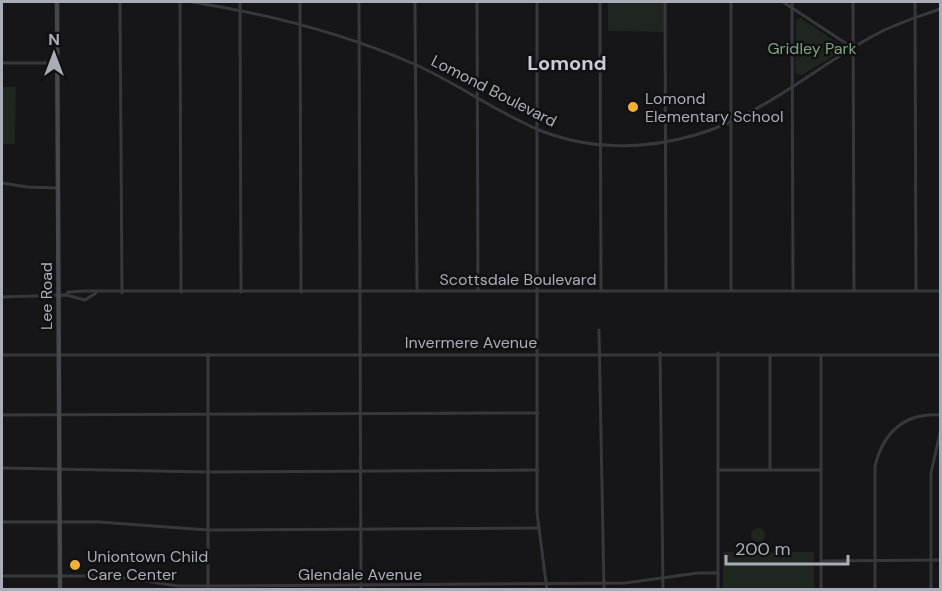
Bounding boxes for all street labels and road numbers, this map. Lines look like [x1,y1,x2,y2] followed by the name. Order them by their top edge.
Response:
[428,50,560,132] street label: Lomond Boulevard
[36,262,57,330] street label: Lee Road
[440,269,596,290] street label: Scottsdale Boulevard
[405,332,537,353] street label: Invermere Avenue
[298,564,422,585] street label: Glendale Avenue

